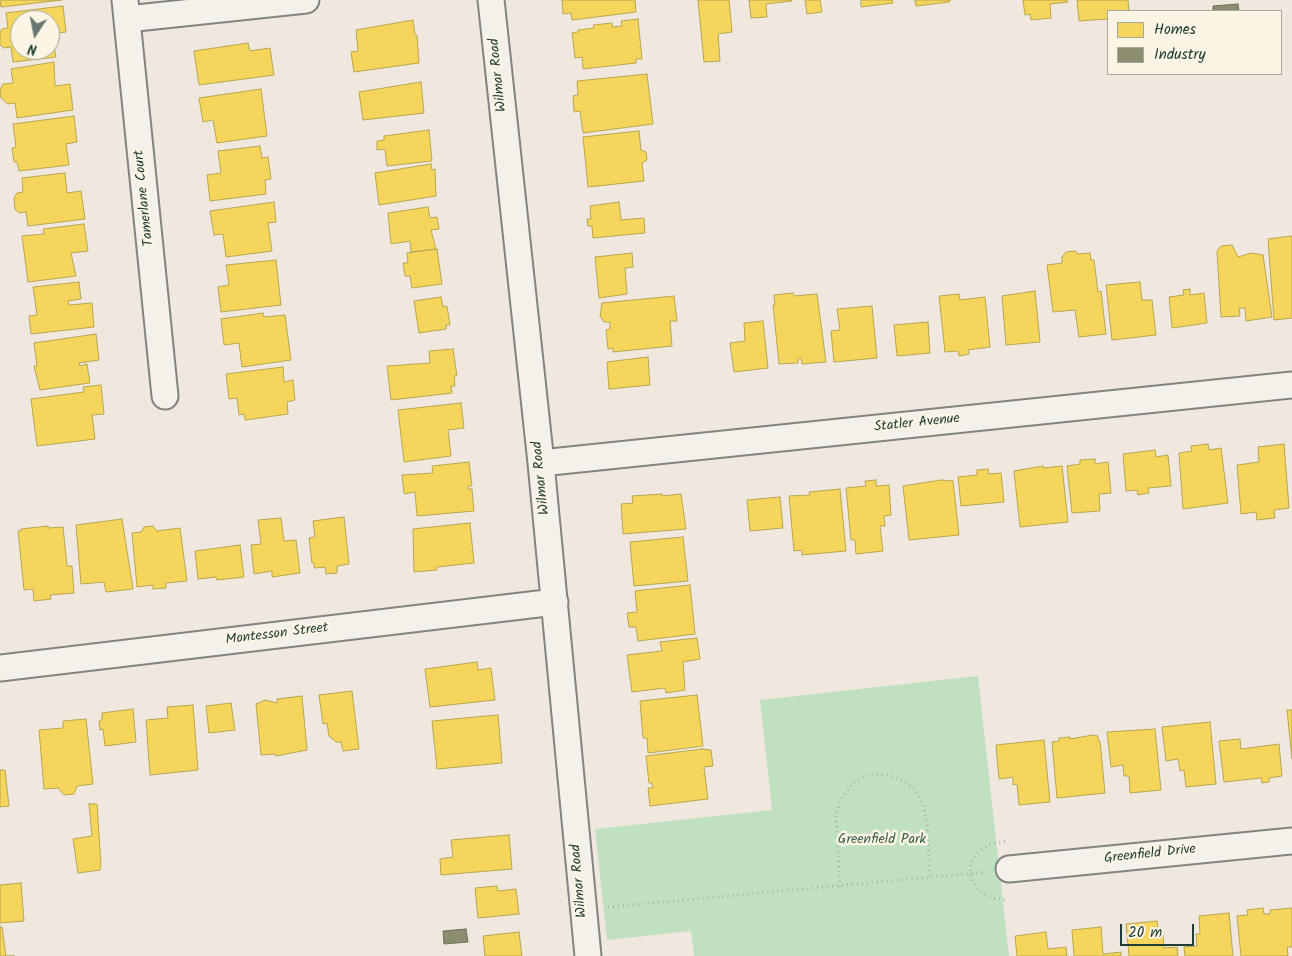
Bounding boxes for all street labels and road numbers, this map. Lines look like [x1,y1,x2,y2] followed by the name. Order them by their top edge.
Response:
[487,37,511,113] street label: Wilmar Road
[132,149,158,247] street label: Tamerlane Court
[873,411,961,437] street label: Statler Avenue
[530,440,554,516] street label: Wilmar Road
[225,620,329,650] street label: Montesson Street
[1103,842,1197,868] street label: Greenfield Drive
[568,844,592,918] street label: Wilmar Road

